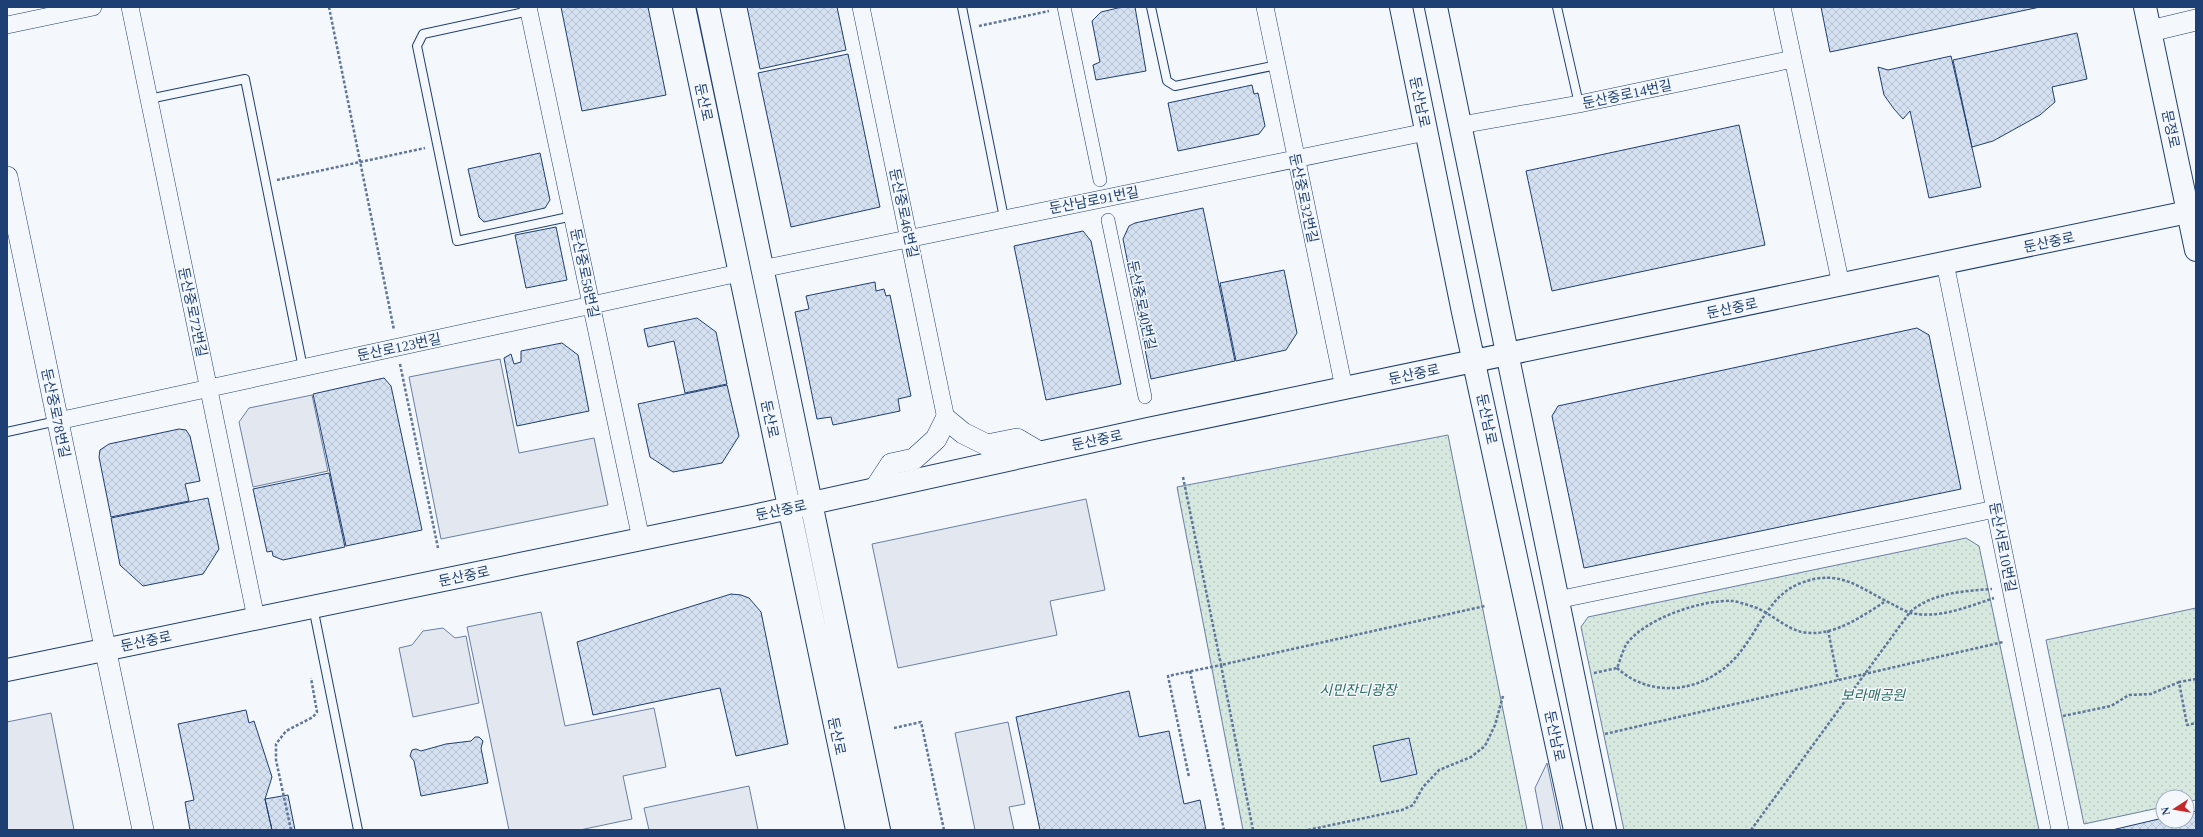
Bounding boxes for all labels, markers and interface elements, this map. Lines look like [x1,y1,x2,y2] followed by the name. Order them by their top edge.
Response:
[1407,75,1432,129] street label: 둔산남로
[1581,78,1673,111] street label: 둔산중로14번길
[692,82,715,123] street label: 둔산로
[2159,109,2182,150] street label: 문정로
[1287,152,1320,244] street label: 둔산중로32번길
[887,167,920,259] street label: 둔산중로46번길
[1048,184,1140,217] street label: 둔산남로91번길
[568,227,601,319] street label: 둔산중로58번길
[2022,230,2076,255] street label: 둔산중로
[1125,259,1158,351] street label: 둔산중로40번길
[176,266,209,358] street label: 둔산중로72번길
[1705,296,1759,321] street label: 둔산중로
[356,331,442,364] street label: 둔산로123번길
[1387,362,1441,387] street label: 둔산중로
[39,367,72,459] street label: 둔산중로78번길
[1474,392,1499,446] street label: 둔산남로
[758,399,781,440] street label: 둔산로
[1070,428,1124,453] street label: 둔산중로
[754,498,808,523] street label: 둔산중로
[1986,501,2019,593] street label: 둔산서로10번길
[437,564,491,589] street label: 둔산중로
[119,629,173,654] street label: 둔산중로
[1319,683,1399,698] park label: 시민잔디광장
[1841,688,1906,703] park label: 보라매공원
[1542,709,1567,763] street label: 둔산남로
[825,716,848,757] street label: 둔산로
[2155,789,2195,829] north arrow
[2159,806,2172,816] text: N

